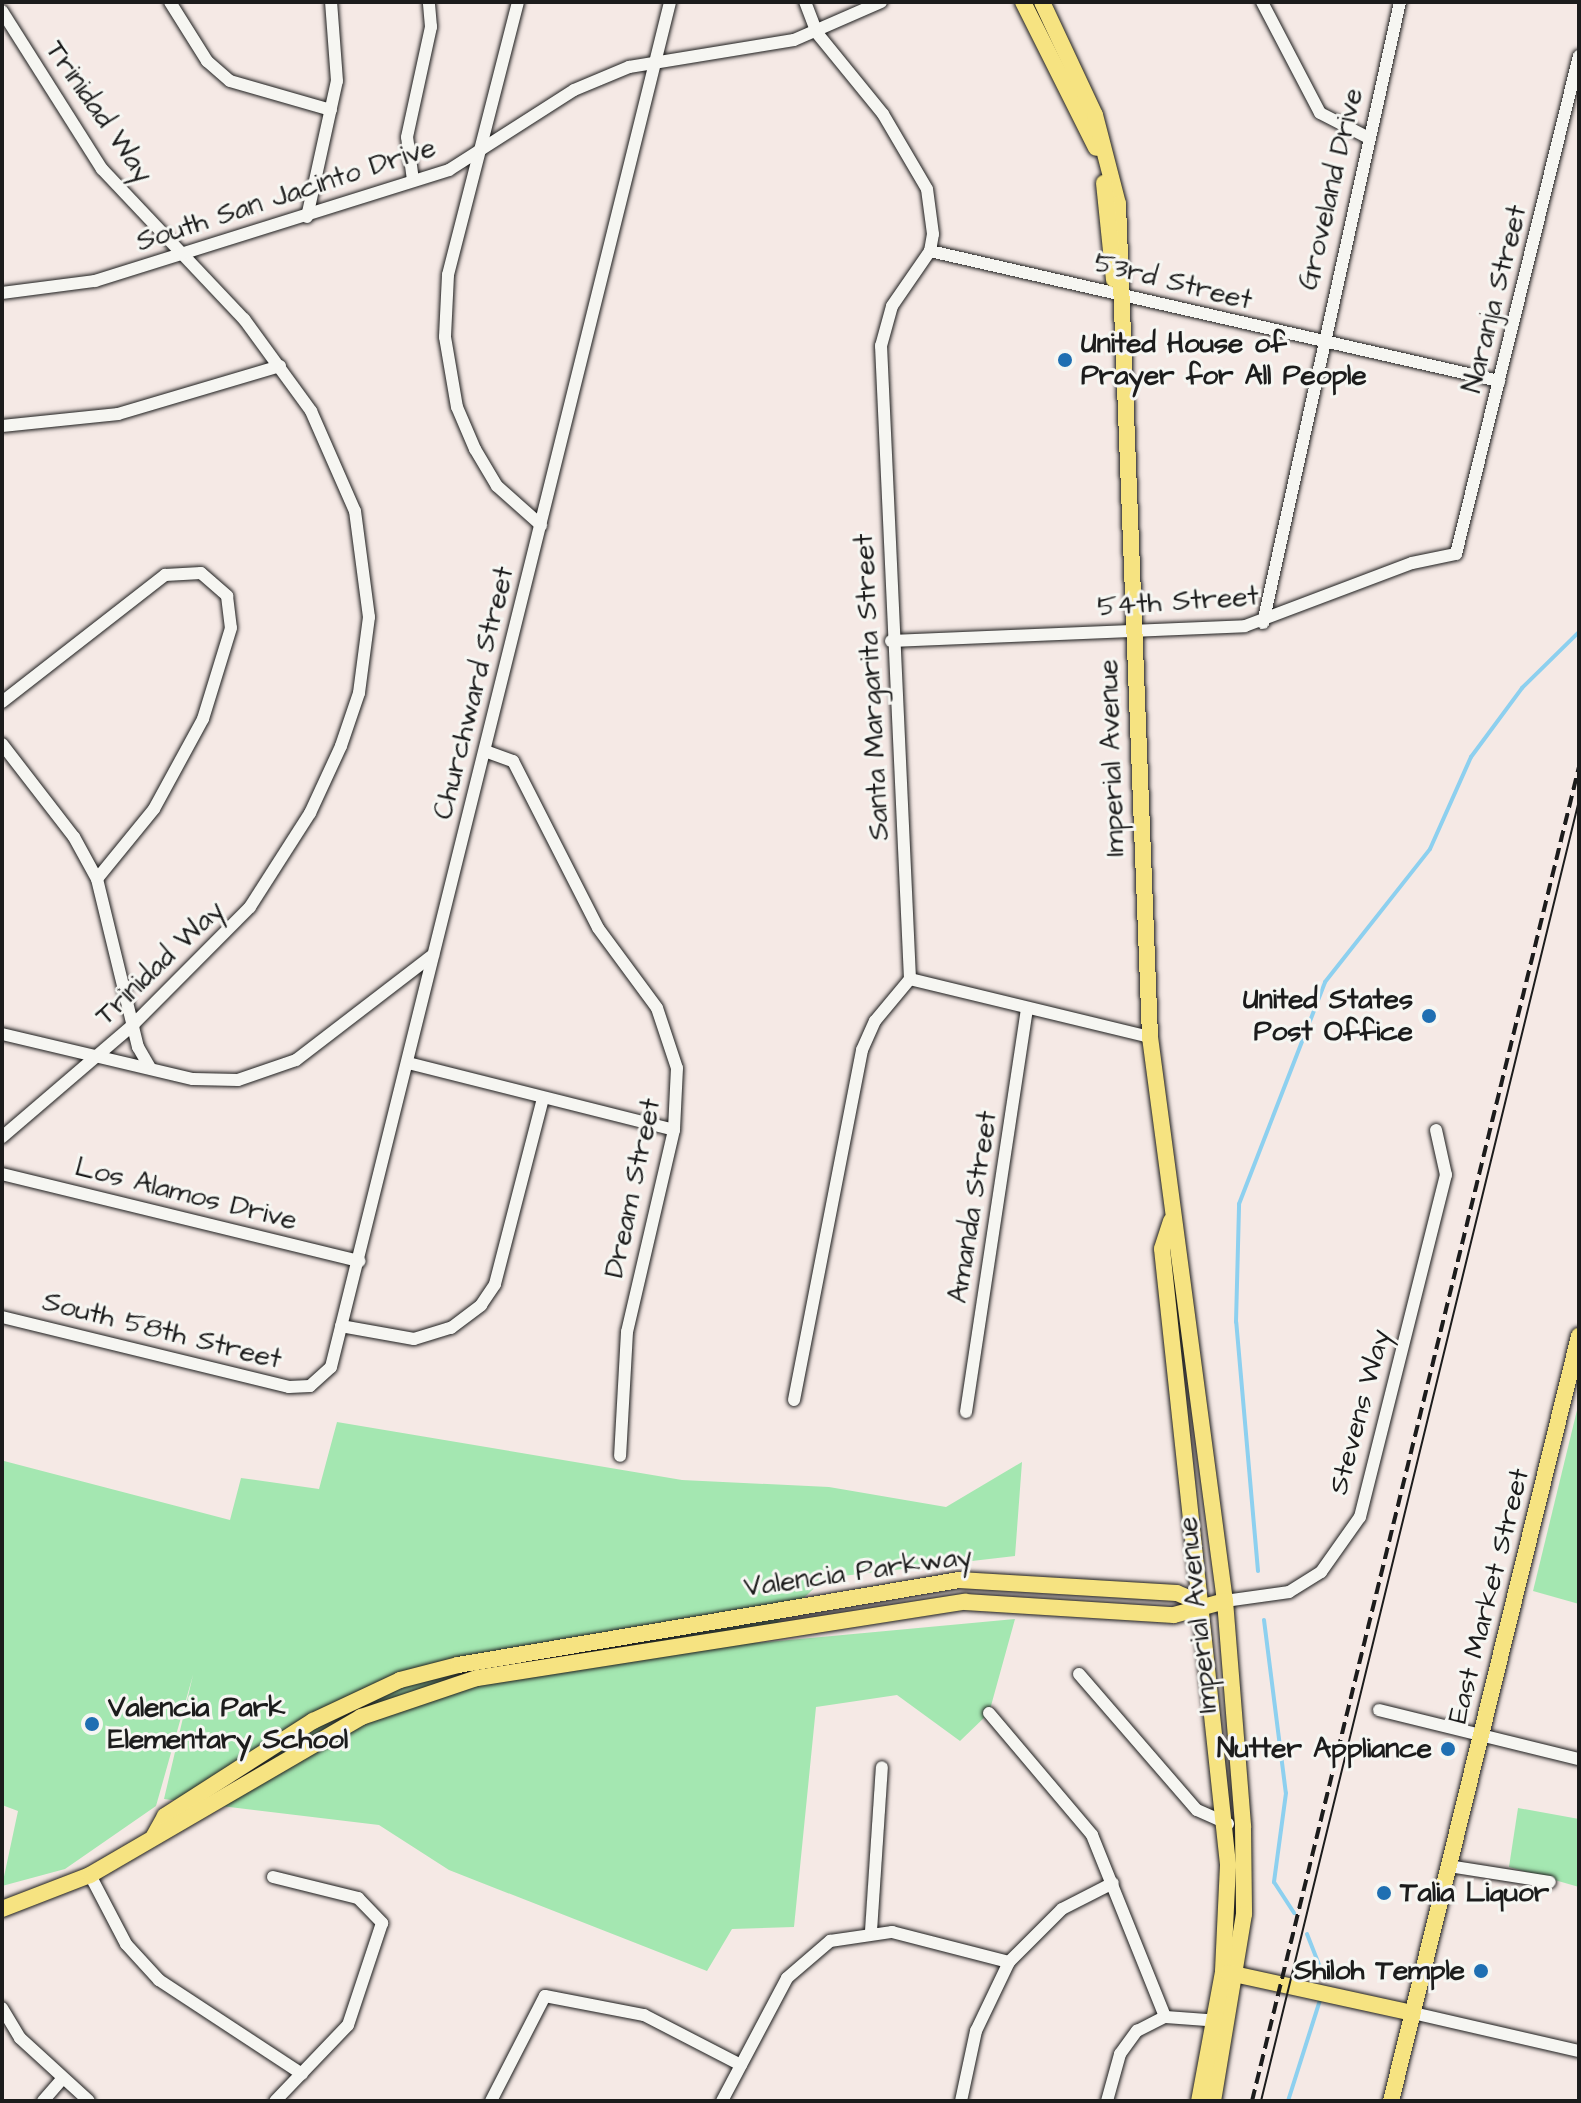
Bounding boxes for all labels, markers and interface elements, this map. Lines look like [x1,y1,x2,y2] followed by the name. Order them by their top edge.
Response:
[38,35,160,189] street label: Trinidad Way
[1291,85,1371,293] street label: Groveland Drive
[132,131,440,259] street label: South San Jacinto Drive
[1455,202,1535,396] street label: Naranja Street
[1091,246,1255,318] street label: 53rd Street
[1081,327,1367,393] place label: United House of Prayer for All People
[1056,351,1074,369] marker: United House of Prayer for All People
[847,533,897,841] street label: Santa Margarita Street
[426,563,522,823] street label: Churchward Street
[1096,580,1260,624] street label: 54th Street
[1092,659,1132,857] street label: Imperial Avenue
[89,893,231,1033] street label: Trinidad Way
[1243,983,1413,1049] place label: United States Post Office
[1420,1007,1438,1025] marker: United States Post Office
[598,1095,668,1281] street label: Dream Street
[941,1108,1005,1306] street label: Amanda Street
[72,1150,300,1238] street label: Los Alamos Drive
[39,1285,285,1377] street label: South 58th Street
[1322,1326,1398,1498] street label: Stevens Way
[1441,1465,1537,1727] street label: East Market Street
[1171,1515,1225,1715] street label: Imperial Avenue
[742,1539,974,1605] street label: Valencia Parkway
[108,1691,348,1757] place label: Valencia Park Elementary School
[83,1715,101,1733] marker: Valencia Park Elementary School
[1217,1732,1432,1766] place label: Nutter Appliance
[1439,1740,1457,1758] marker: Nutter Appliance
[1400,1876,1549,1910] place label: Talia Liquor
[1375,1884,1393,1902] marker: Talia Liquor
[1294,1954,1465,1988] place label: Shiloh Temple
[1472,1962,1490,1980] marker: Shiloh Temple

